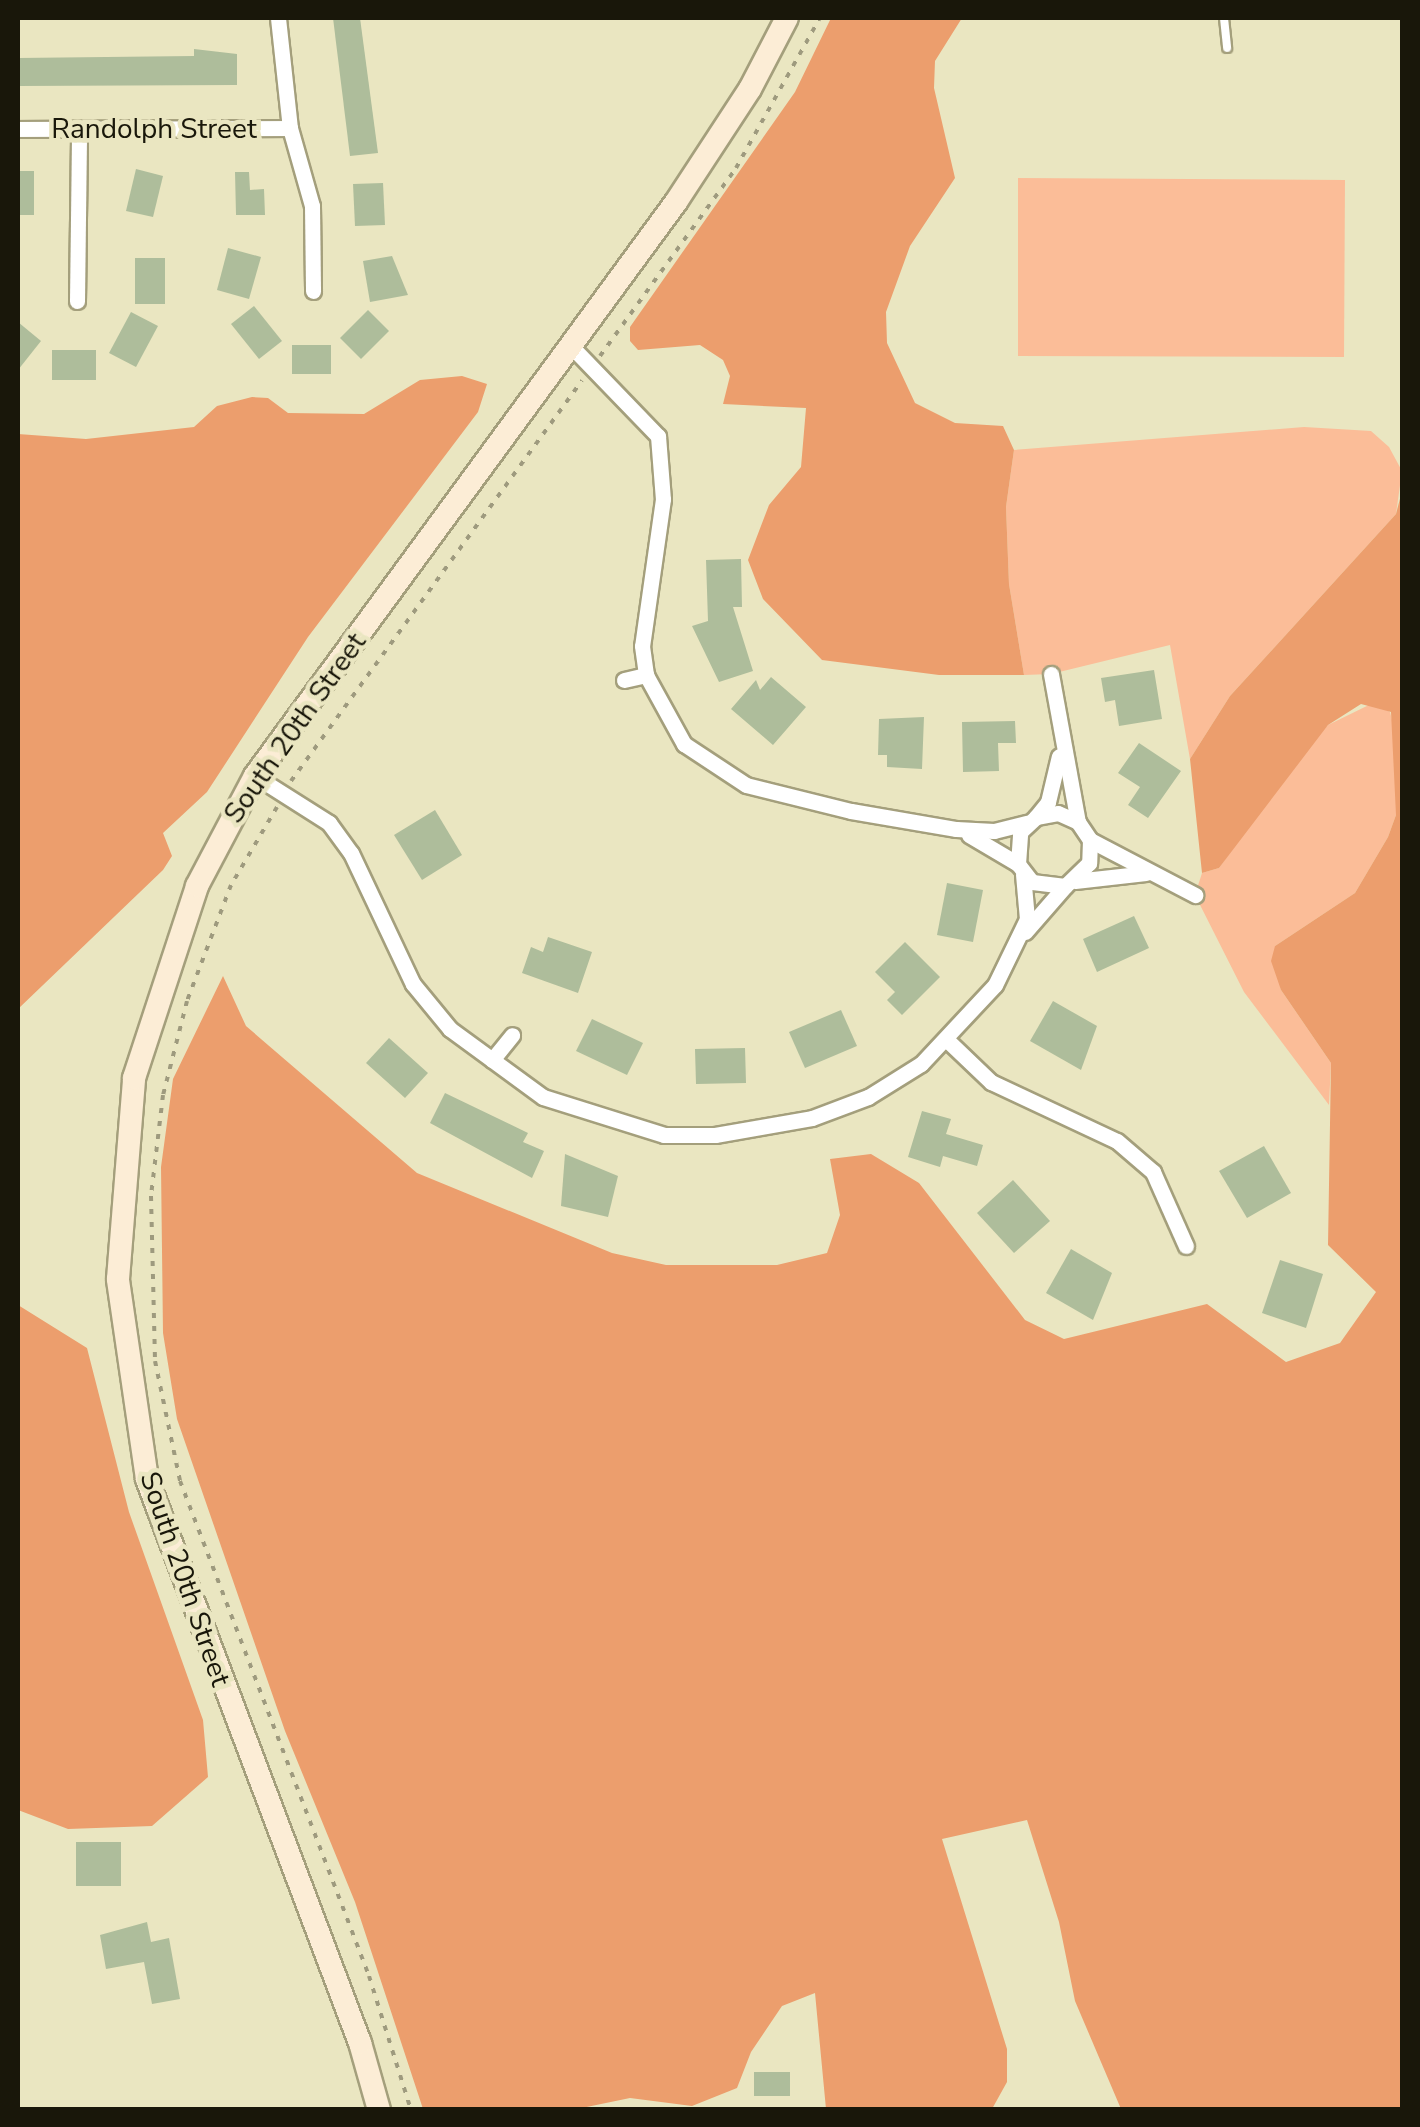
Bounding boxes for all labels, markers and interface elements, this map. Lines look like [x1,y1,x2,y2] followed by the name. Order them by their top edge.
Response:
[51,112,257,146] street label: Randolph Street
[217,627,373,829] street label: South 20th Street
[133,1467,237,1691] street label: South 20th Street

